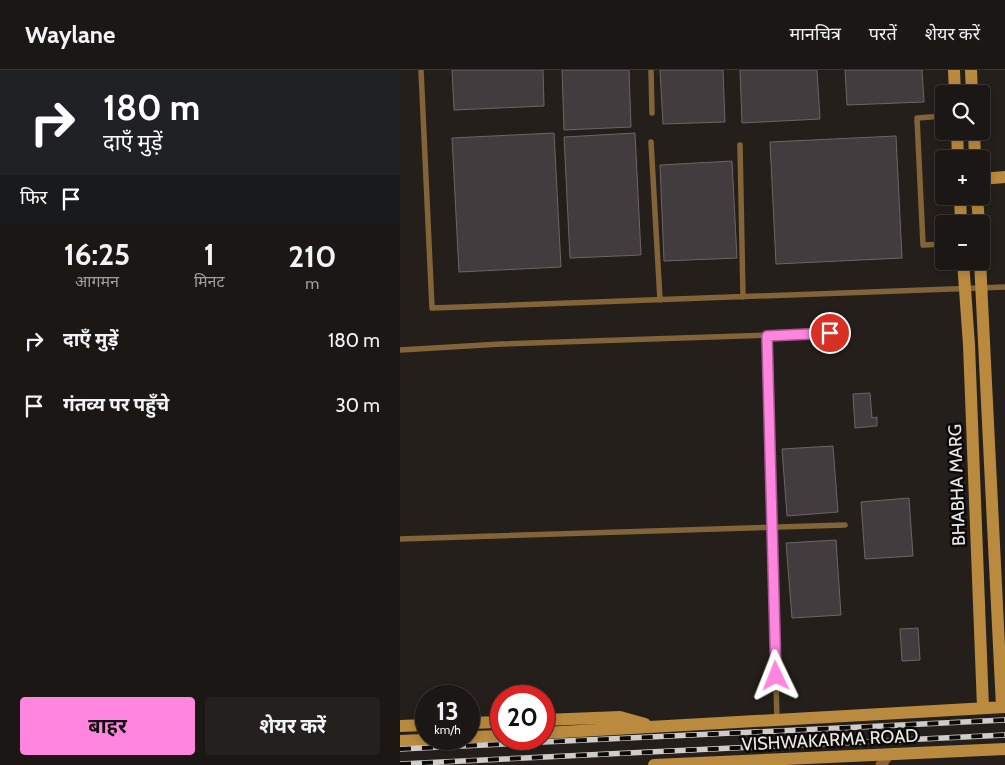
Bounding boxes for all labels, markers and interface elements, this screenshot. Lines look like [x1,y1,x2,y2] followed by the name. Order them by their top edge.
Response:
[25,20,115,49] text: Waylane
[789,23,841,45] text: मानचित्र
[869,23,897,45] text: परतें
[925,23,980,45] text: शेयर करें
[935,85,990,270] map controls
[935,85,990,140] button: search
[103,86,200,129] text: 180 m
[20,90,85,155] icon: right
[103,129,162,156] text: दाएँ मुड़ें
[935,150,990,205] button: +
[57,185,85,213] icon: arrive
[20,186,47,209] text: फिर
[935,215,990,270] button: −
[64,236,130,273] text: 16:25
[204,236,215,273] text: 1
[288,238,336,275] text: 210
[75,272,119,291] text: आगमन
[194,272,225,291] text: मिनट
[305,274,319,293] text: m
[809,312,851,354] pin
[816,319,844,347] icon: arrive
[20,327,48,355] icon: right
[63,328,118,351] text: दाएँ मुड़ें
[328,329,380,352] text: 180 m
[20,392,48,420] icon: arrive
[63,393,169,416] text: गंतव्य पर पहुँचे
[336,394,380,417] text: 30 m
[944,424,970,546] street label: BHABHA MARG
[749,649,801,701] position arrow
[490,685,555,750] speed limit sign: 20
[436,696,459,726] text: 13
[20,697,195,755] button: बाहर
[205,697,380,755] button: शेयर करें
[434,722,461,737] text: km/h
[741,724,919,756] street label: VISHWAKARMA ROAD

